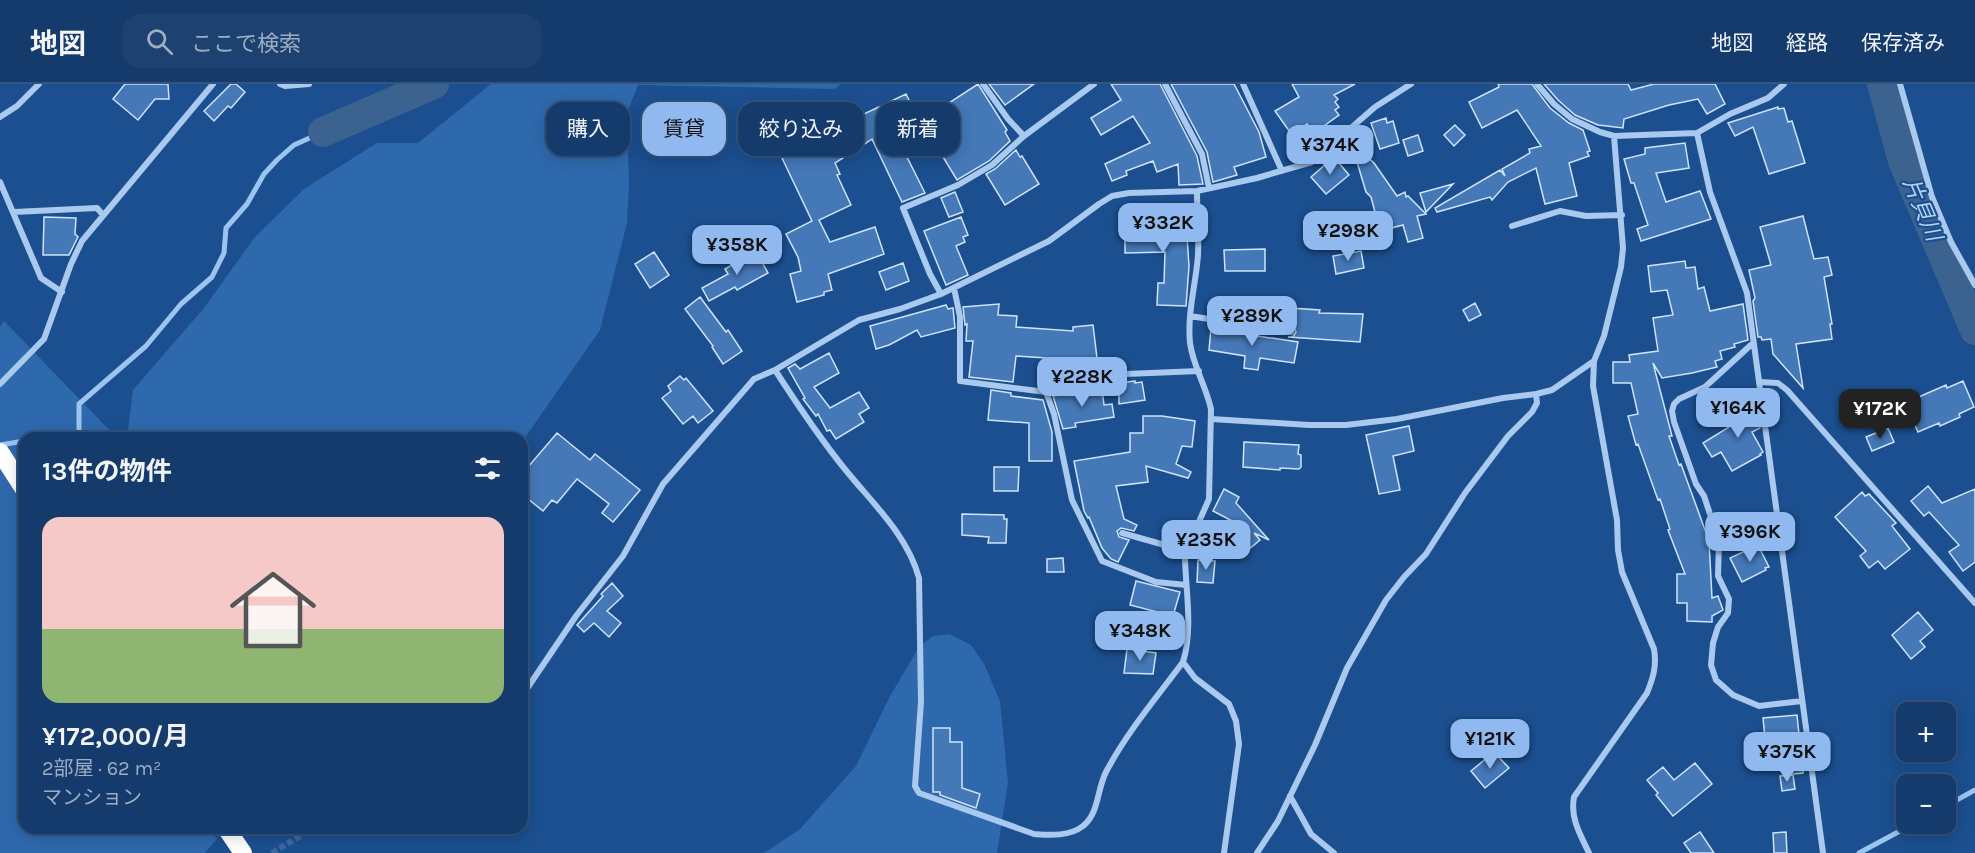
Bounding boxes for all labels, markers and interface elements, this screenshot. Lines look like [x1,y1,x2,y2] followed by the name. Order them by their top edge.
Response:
[122,14,542,68] search box
[143,25,176,58] icon: search
[30,27,86,60] text: 地図
[191,31,301,57] text: ここで検索
[1711,31,1753,55] text: 地図
[1786,31,1828,55] text: 経路
[1861,31,1945,55] text: 保存済み
[546,102,630,156] chip: 購入
[642,102,726,156] chip: 賃貸
[738,102,864,156] chip: 絞り込み
[876,102,960,156] chip: 新着
[1288,125,1372,176] pin: ¥374K
[1300,133,1360,156] text: ¥374K
[1897,174,1948,247] water label: 片貝川
[1121,203,1205,254] pin: ¥332K
[1132,211,1194,234] text: ¥332K
[1306,211,1390,262] pin: ¥298K
[1317,219,1379,242] text: ¥298K
[695,225,779,276] pin: ¥358K
[706,233,768,256] text: ¥358K
[1210,296,1294,347] pin: ¥289K
[1221,304,1283,327] text: ¥289K
[1040,357,1124,408] pin: ¥228K
[1051,365,1113,388] text: ¥228K
[1696,388,1780,439] pin: ¥164K
[1838,389,1922,440] pin: ¥172K
[1710,396,1766,419] text: ¥164K
[1853,397,1907,420] text: ¥172K
[471,452,504,485] icon: filters
[42,456,171,487] text: 13件の物件
[1708,512,1792,563] pin: ¥396K
[1164,520,1248,571] pin: ¥235K
[1719,520,1781,543] text: ¥396K
[1176,528,1237,551] text: ¥235K
[219,556,327,664] icon: home
[1098,611,1182,662] pin: ¥348K
[1109,619,1171,642] text: ¥348K
[1896,702,1956,834] map controls
[1896,702,1956,762] button: +
[1448,719,1532,770] pin: ¥121K
[42,721,189,752] text: ¥172,000/月
[1464,727,1516,750] text: ¥121K
[1745,732,1829,783] pin: ¥375K
[1758,740,1816,763] text: ¥375K
[42,757,161,780] text: 2部屋 · 62 m²
[1896,774,1956,834] button: −
[42,786,142,809] text: マンション

